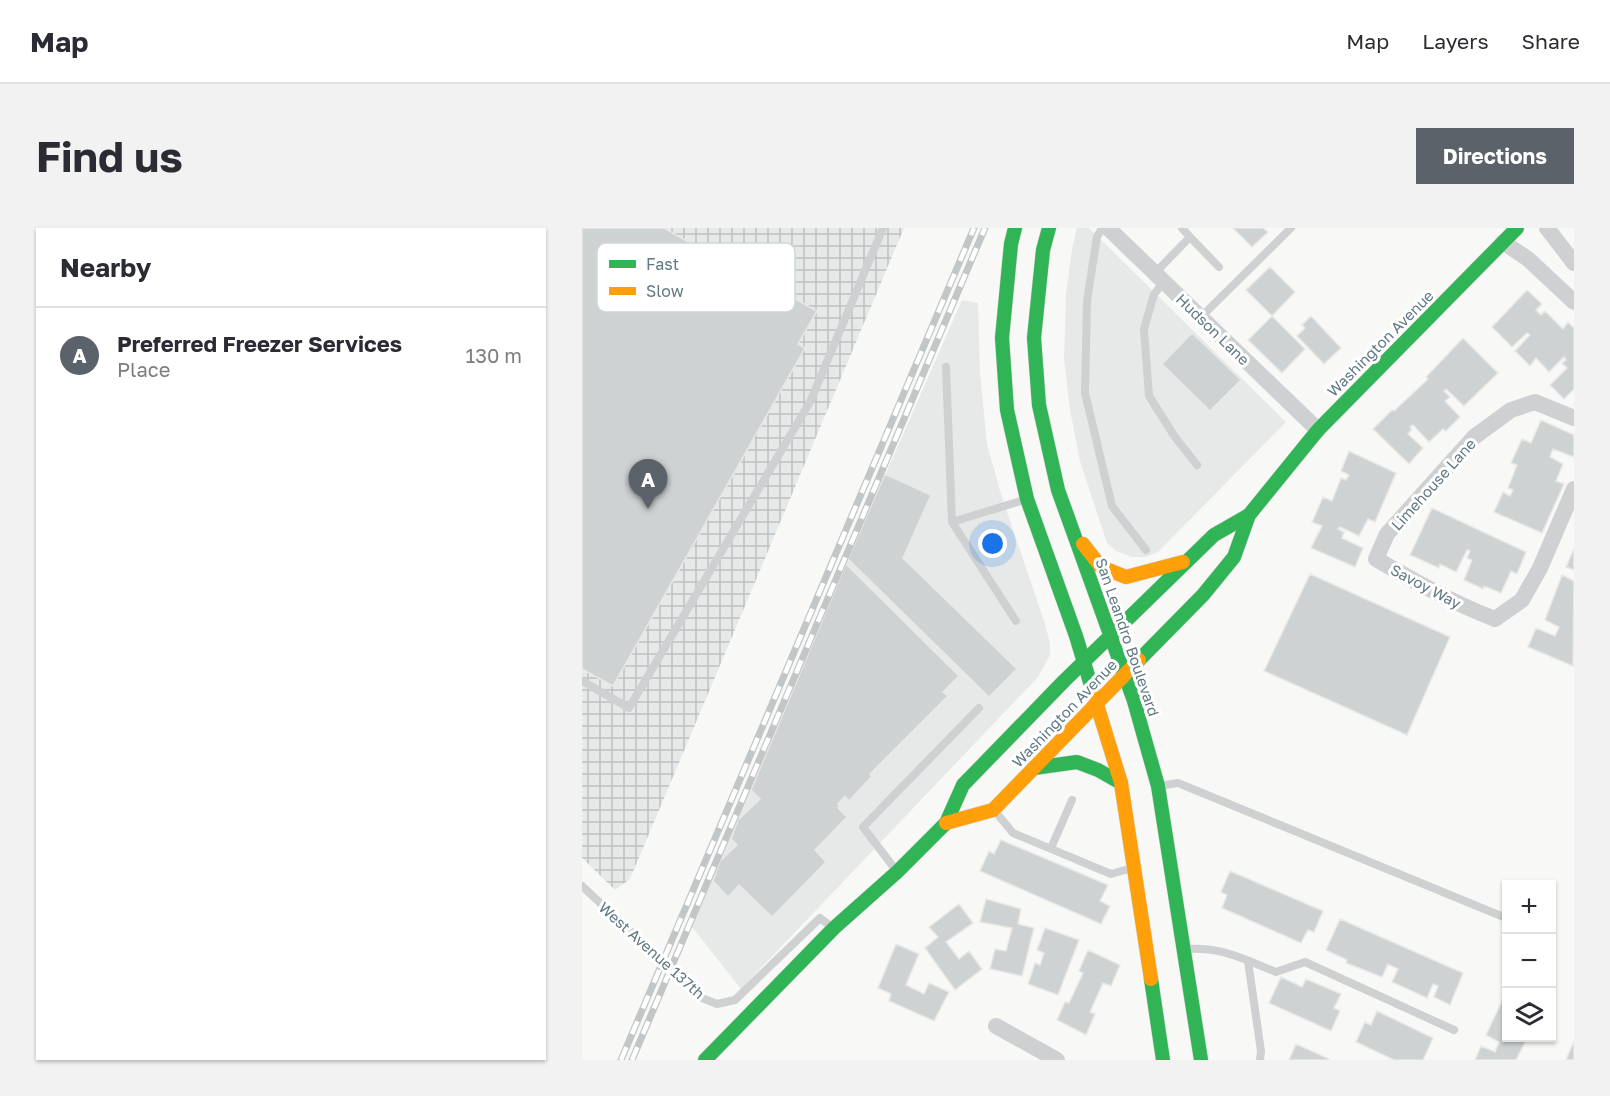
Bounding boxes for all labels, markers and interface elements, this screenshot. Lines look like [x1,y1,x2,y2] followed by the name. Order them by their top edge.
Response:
[30,25,88,58] text: Map
[1346,28,1389,54] text: Map
[1422,28,1489,54] text: Layers
[1522,28,1580,54] text: Share
[1416,128,1574,184] button: Directions
[36,131,183,181] text: Find us
[597,243,795,312] legend
[60,252,151,283] text: Nearby
[646,254,679,274] text: Fast
[646,281,684,301] text: Slow
[1323,286,1437,400] street label: Washington Avenue
[1173,290,1254,369] street label: Hudson Lane
[117,330,402,357] text: Preferred Freezer Services
[72,343,87,367] text: A
[466,343,522,367] text: 130 m
[117,357,170,381] text: Place
[1387,434,1479,534] street label: Limehouse Lane
[628,460,668,509] pin: A
[978,529,1007,558] your location
[1092,556,1164,718] street label: San Leandro Boulevard
[1388,560,1465,612] street label: Savoy Way
[1008,655,1120,771] street label: Washington Avenue
[1502,880,1556,1042] map controls
[1502,880,1556,934] button: +
[595,898,709,1002] street label: West Avenue 137th
[1502,934,1556,988] button: −
[1502,988,1556,1042] button: layers

